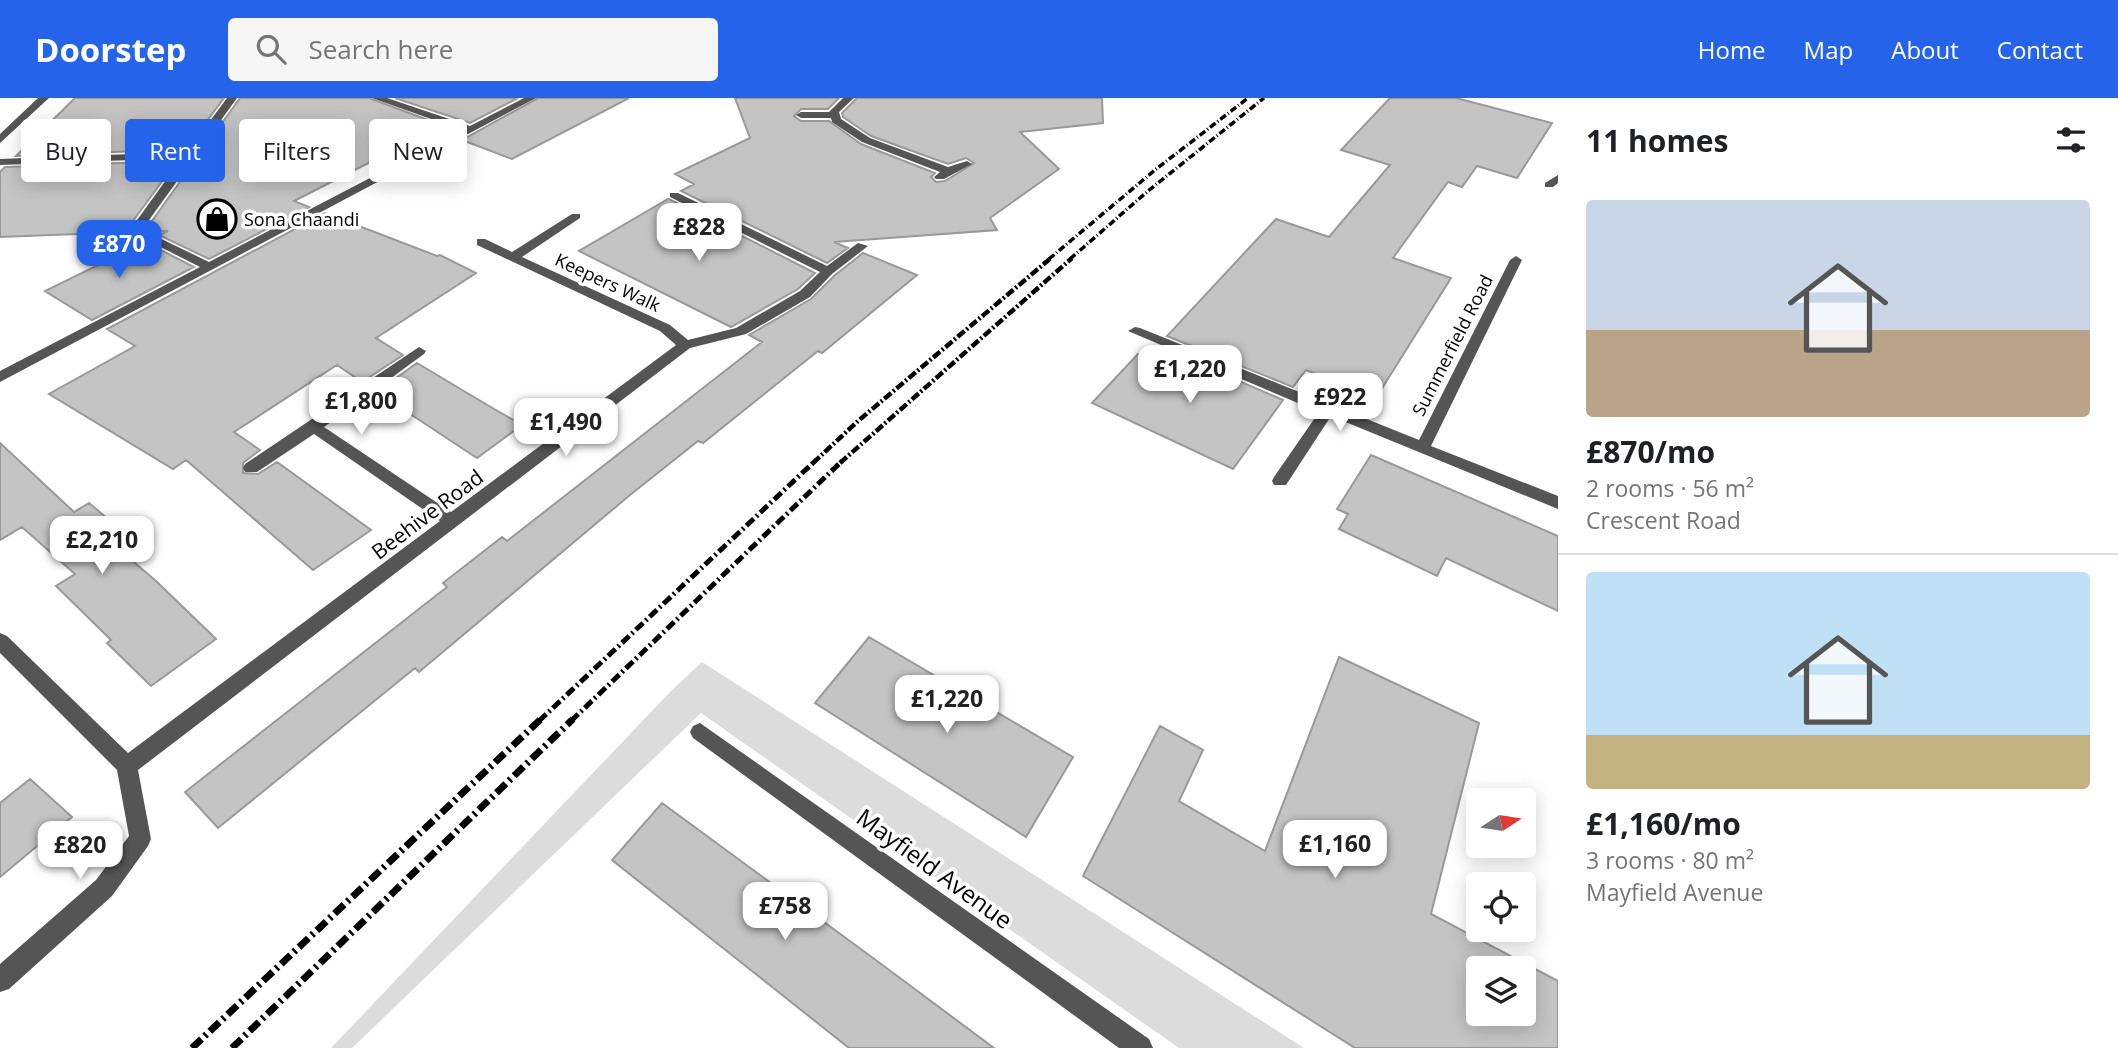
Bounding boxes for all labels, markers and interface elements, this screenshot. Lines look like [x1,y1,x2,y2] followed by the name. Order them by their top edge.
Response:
[228,18,718,81] search box
[35,27,186,72] text: Doorstep
[252,30,290,68] icon: search
[308,31,453,67] text: Search here
[1698,33,1766,66] text: Home
[1804,33,1853,66] text: Map
[1891,33,1959,66] text: About
[1997,33,2083,66] text: Contact
[21,119,111,182] chip: Buy
[125,119,225,182] chip: Rent
[239,119,355,182] chip: Filters
[369,119,467,182] chip: New
[1586,120,1729,161] text: 11 homes
[2052,121,2090,159] icon: filters
[196,198,238,240] shop icon: Sona Chaandi
[658,204,740,263] pin: £828
[244,207,359,231] place label: Sona Chaandi
[673,210,725,242] text: £828
[78,220,160,280] pin: £870
[93,227,145,259] text: £870
[1775,245,1901,371] icon: home
[551,247,665,317] street label: Keepers Walk
[1406,270,1498,420] street label: Summerfield Road
[1133,345,1247,405] pin: £1,220
[1154,352,1226,384] text: £1,220
[1299,374,1381,433] pin: £922
[304,378,418,437] pin: £1,800
[1314,380,1366,412] text: £922
[325,384,397,416] text: £1,800
[509,398,623,458] pin: £1,490
[530,405,602,437] text: £1,490
[1586,431,1715,472] text: £870/mo
[365,463,489,565] street label: Beehive Road
[1586,472,1754,504] text: 2 rooms · 56 m²
[1586,504,1741,536] text: Crescent Road
[45,517,159,576] pin: £2,210
[66,523,138,555] text: £2,210
[1775,617,1901,743] icon: home
[890,676,1004,735] pin: £1,220
[911,682,983,714] text: £1,220
[1466,788,1536,858] north arrow
[1466,788,1536,1026] map controls
[850,800,1020,936] street label: Mayfield Avenue
[1586,803,1741,844] text: £1,160/mo
[1278,820,1392,880] pin: £1,160
[39,822,121,881] pin: £820
[1299,827,1371,859] text: £1,160
[54,828,106,860] text: £820
[1586,844,1754,876] text: 3 rooms · 80 m²
[1466,872,1536,942] button: locate
[1586,876,1763,908] text: Mayfield Avenue
[744,882,826,942] pin: £758
[759,889,811,921] text: £758
[1466,956,1536,1026] button: layers

